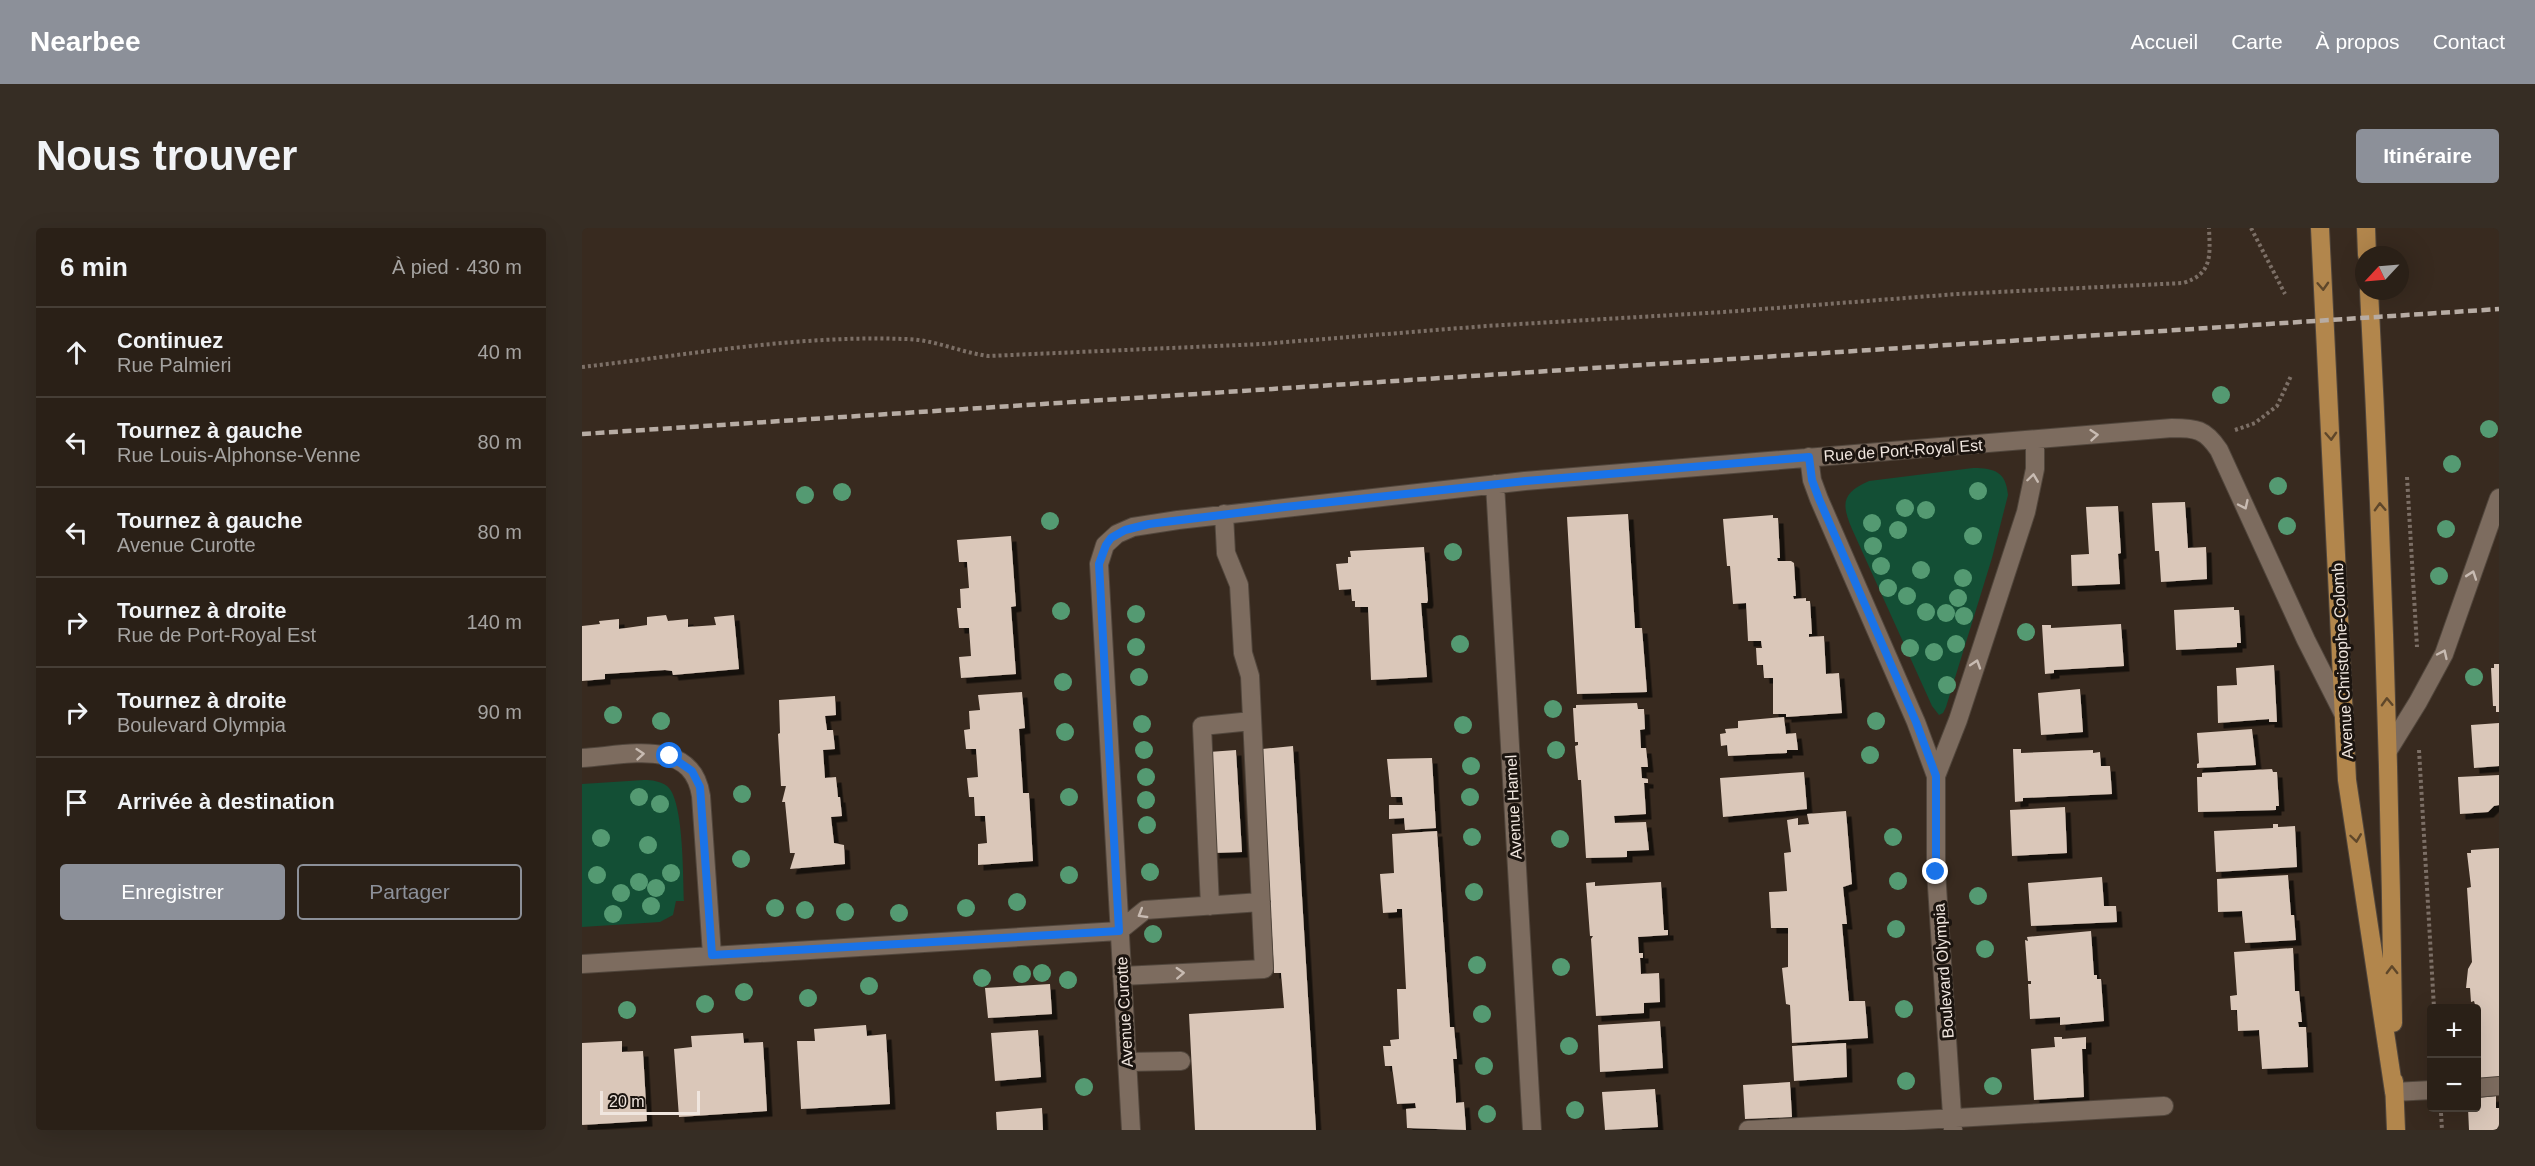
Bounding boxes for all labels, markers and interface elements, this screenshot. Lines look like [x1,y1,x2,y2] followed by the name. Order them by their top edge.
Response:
[30,26,141,57] text: Nearbee
[2131,30,2198,53] text: Accueil
[2231,30,2283,53] text: Carte
[2316,30,2400,53] text: À propos
[2433,30,2505,53] text: Contact
[2356,129,2499,183] button: Itinéraire
[36,132,297,179] text: Nous trouver
[2355,246,2409,300] north arrow
[60,252,128,282] text: 6 min
[392,256,522,278] text: À pied · 430 m
[2317,282,2330,291] one-way arrow
[117,328,223,353] text: Continuez
[60,336,93,369] icon: ahead
[478,341,522,363] text: 40 m
[117,354,231,376] text: Rue Palmieri
[117,418,302,443] text: Tournez à gauche
[60,426,93,459] icon: left
[2089,429,2098,442] one-way arrow
[478,431,522,453] text: 80 m
[2324,432,2337,441] one-way arrow
[1823,436,1984,465] street label: Rue de Port-Royal Est
[117,444,361,466] text: Rue Louis-Alphonse-Venne
[2027,473,2039,483] one-way arrow
[2236,499,2248,510] one-way arrow
[2374,502,2386,511] one-way arrow
[117,508,302,533] text: Tournez à gauche
[60,516,93,549] icon: left
[478,521,522,543] text: 80 m
[117,534,256,556] text: Avenue Curotte
[2329,562,2356,759] street label: Avenue Christophe-Colomb
[2465,570,2477,581] one-way arrow
[117,598,287,623] text: Tournez à droite
[60,606,93,639] icon: right
[466,611,522,633] text: 140 m
[117,624,316,646] text: Rue de Port-Royal Est
[2436,650,2448,661] one-way arrow
[1969,659,1981,670] one-way arrow
[117,688,287,713] text: Tournez à droite
[60,696,93,729] icon: right
[2381,697,2393,706] one-way arrow
[478,701,522,723] text: 90 m
[117,714,286,736] text: Boulevard Olympia
[656,742,682,768] route start
[636,748,645,761] one-way arrow
[1502,754,1525,860] street label: Avenue Hamel
[60,786,93,819] icon: arrive
[117,789,335,814] text: Arrivée à destination
[2349,834,2361,843] one-way arrow
[1922,858,1948,884] route end
[60,864,285,920] button: Enregistrer
[297,864,522,920] button: Partager
[1930,903,1957,1039] street label: Boulevard Olympia
[1137,907,1148,918] one-way arrow
[1113,956,1136,1068] street label: Avenue Curotte
[2386,966,2398,975] one-way arrow
[1176,967,1185,980] one-way arrow
[2427,1004,2481,1112] map controls
[2427,1004,2481,1058] button: +
[2427,1058,2481,1112] button: −
[600,1088,700,1116] scale bar
[609,1093,645,1110] text: 20 m

